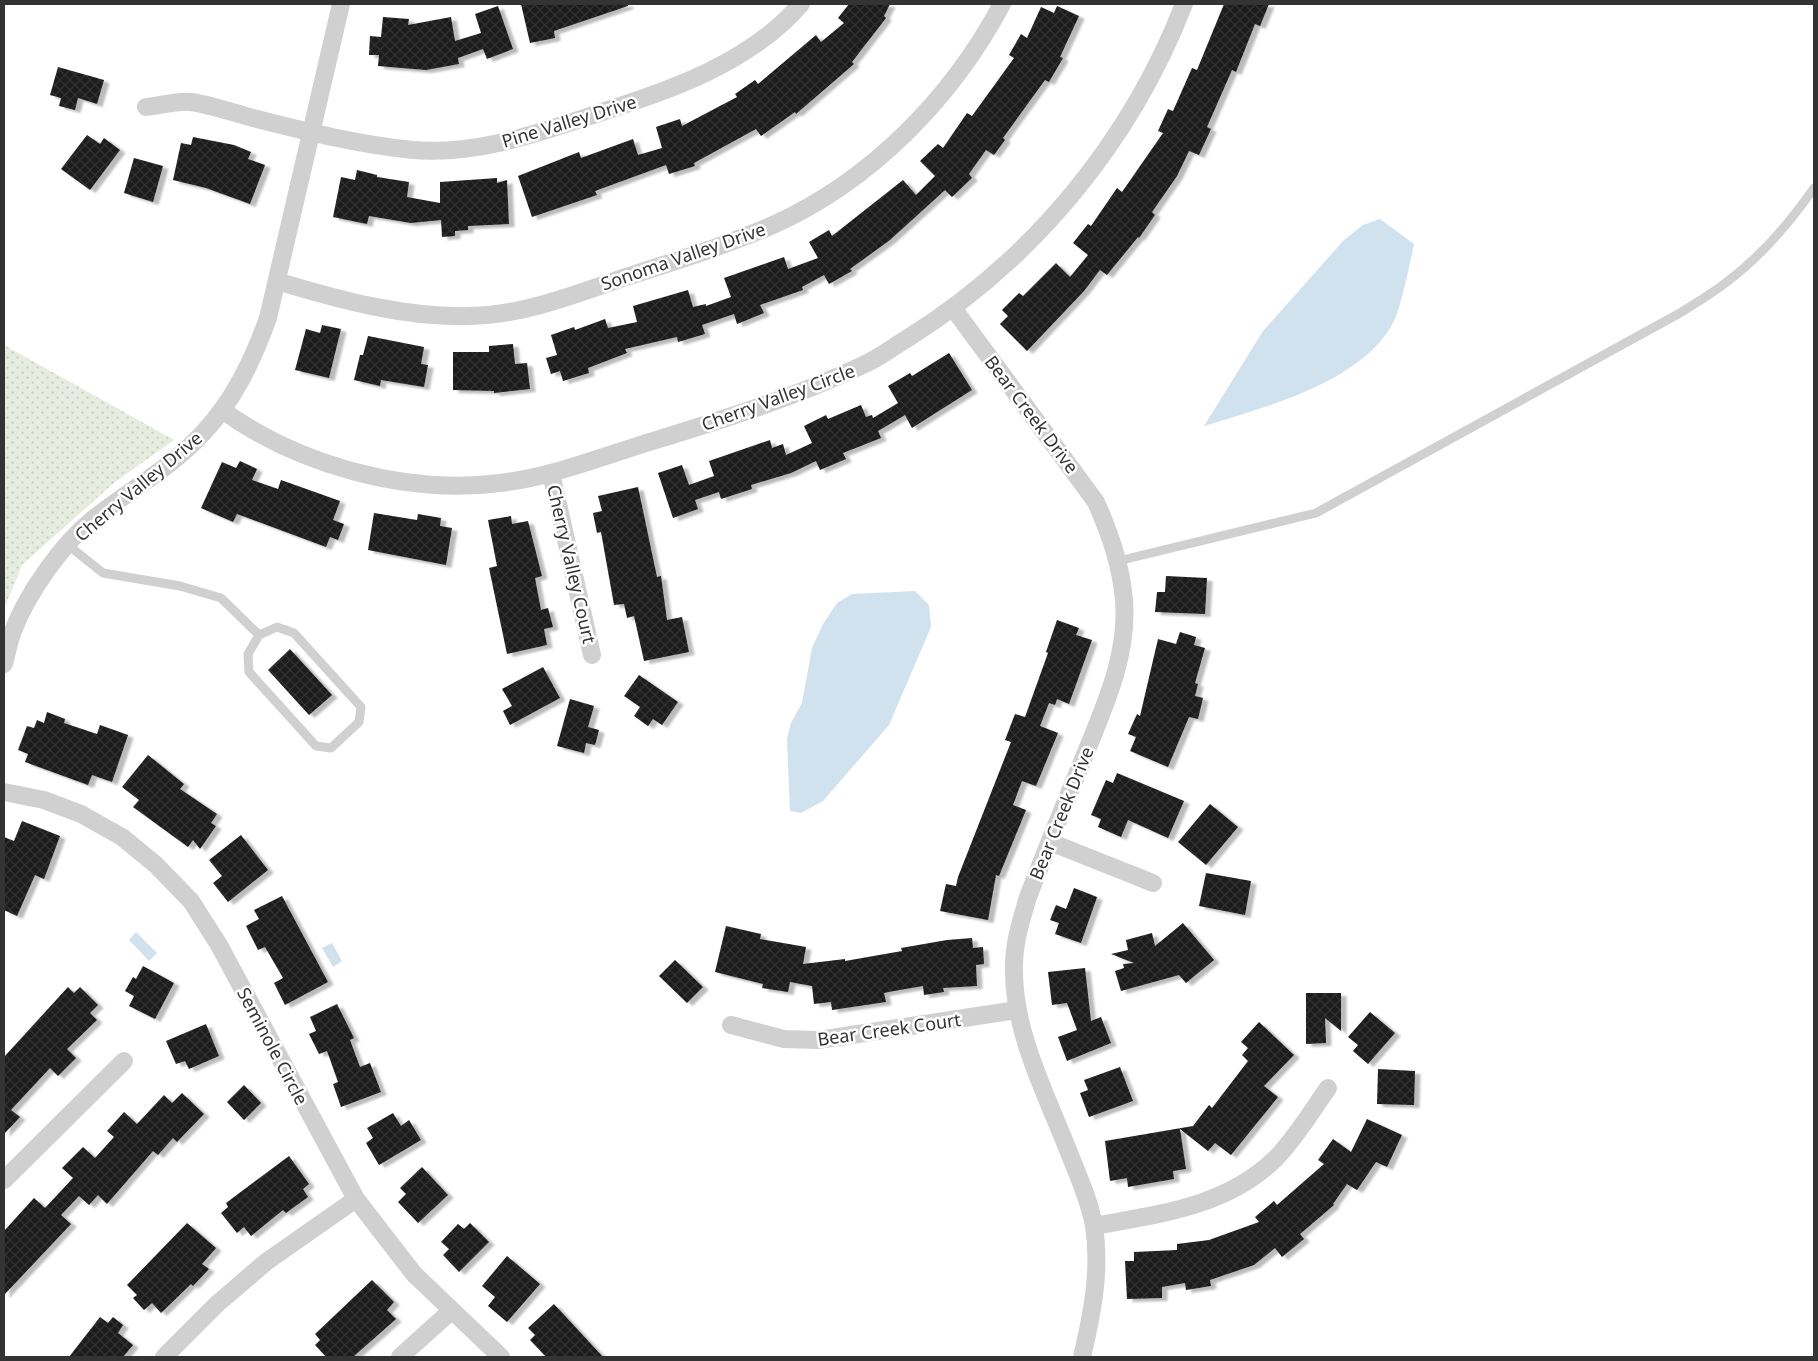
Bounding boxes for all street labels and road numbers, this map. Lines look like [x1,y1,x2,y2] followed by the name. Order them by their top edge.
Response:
[499,89,639,153] street label: Pine Valley Drive
[598,217,768,295] street label: Sonoma Valley Drive
[980,350,1084,478] street label: Bear Creek Drive
[698,358,858,436] street label: Cherry Valley Circle
[69,426,207,546] street label: Cherry Valley Drive
[542,482,602,646] street label: Cherry Valley Court
[1023,743,1099,883] street label: Bear Creek Drive
[232,983,314,1109] street label: Seminole Circle
[816,1007,963,1051] street label: Bear Creek Court

